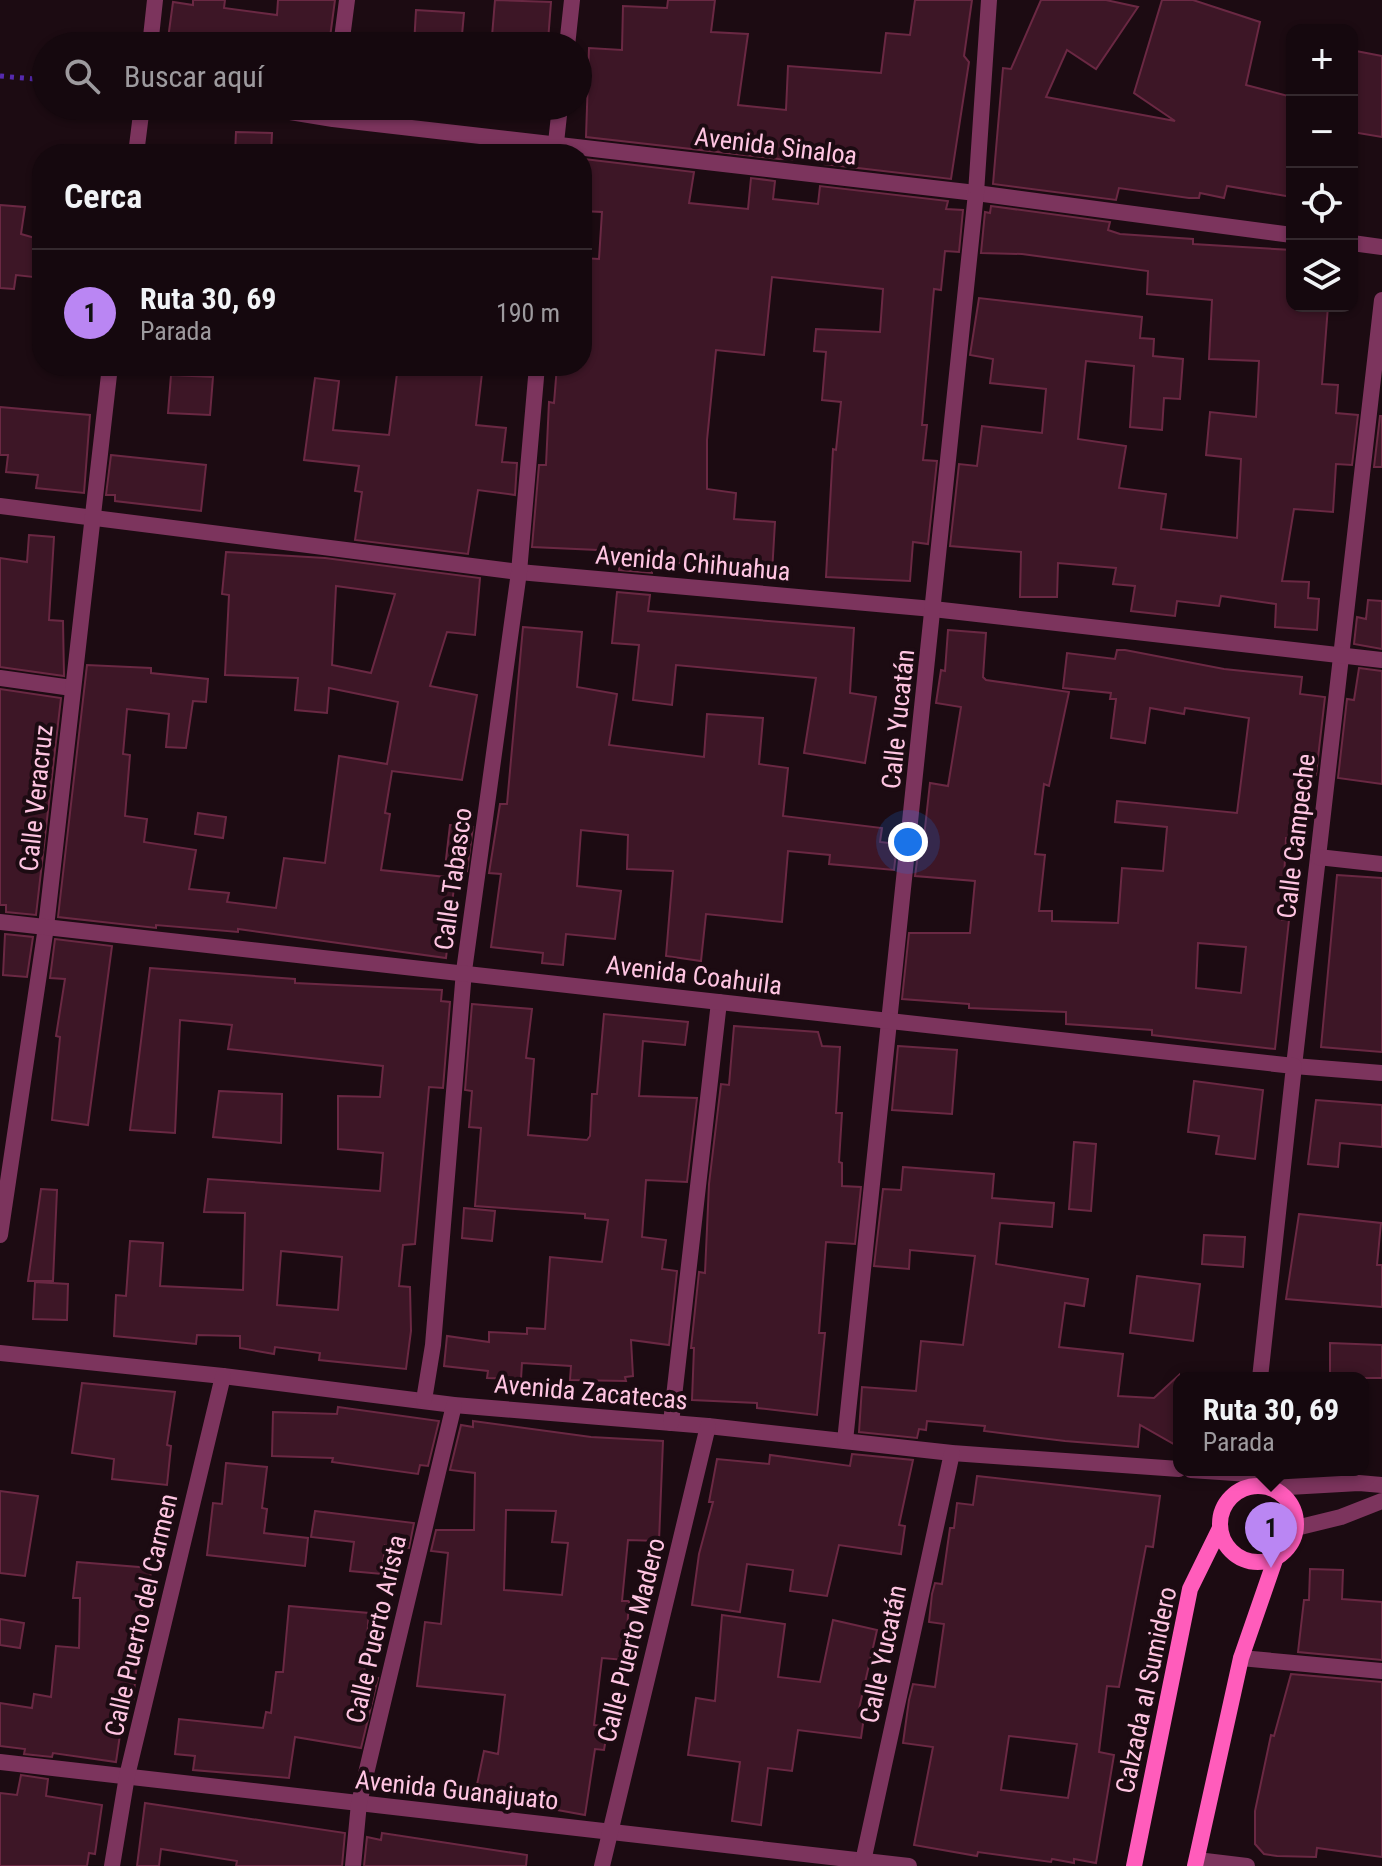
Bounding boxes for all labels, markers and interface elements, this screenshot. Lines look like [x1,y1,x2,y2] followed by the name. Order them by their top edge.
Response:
[1286,24,1358,312] map controls
[1286,24,1358,96] button: +
[32,32,592,120] search box
[60,54,104,98] icon: search
[124,59,264,94] text: Buscar aquí
[1286,96,1358,168] button: −
[693,121,859,171] street label: Avenida Sinaloa
[1286,168,1358,240] button: locate
[64,176,142,216] text: Cerca
[1286,240,1358,312] button: layers
[140,281,277,316] text: Ruta 30, 69
[83,298,97,328] text: 1
[496,298,560,328] text: 190 m
[140,316,212,346] text: Parada
[594,540,792,586] street label: Avenida Chihuahua
[876,648,920,790] street label: Calle Yucatán
[13,723,59,873] street label: Calle Veracruz
[1271,752,1321,920] street label: Calle Campeche
[428,806,478,952] street label: Calle Tabasco
[888,822,928,862] your location
[604,949,784,1001] street label: Avenida Coahuila
[493,1369,689,1415] street label: Avenida Zacatecas
[1173,1372,1369,1476] popup
[1203,1392,1339,1427] text: Ruta 30, 69
[1203,1427,1275,1457] text: Parada
[98,1491,184,1739] street label: Calle Puerto del Carmen
[1245,1502,1297,1568] pin: 1
[340,1532,412,1726] street label: Calle Puerto Arista
[591,1535,671,1745] street label: Calle Puerto Madero
[854,1582,912,1726] street label: Calle Yucatán
[1109,1584,1183,1796] street label: Calzada al Sumidero
[354,1764,560,1816] street label: Avenida Guanajuato

